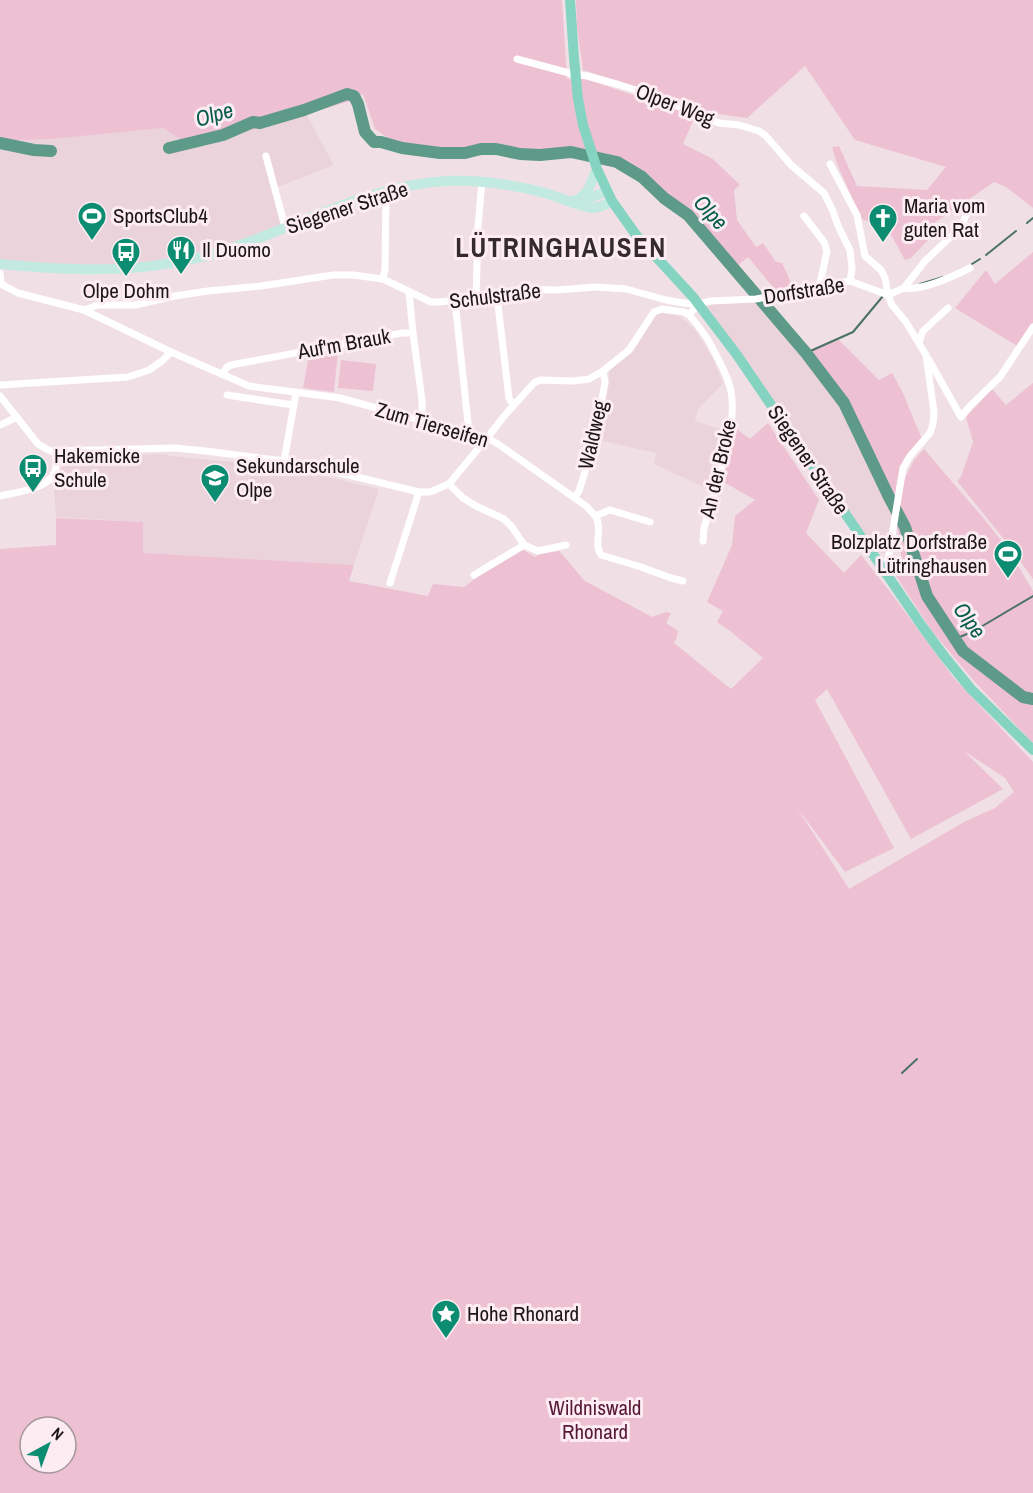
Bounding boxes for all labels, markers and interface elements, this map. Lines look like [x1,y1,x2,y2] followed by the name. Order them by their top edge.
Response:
[632,76,719,133] street label: Olper Weg
[192,94,236,134] water label: Olpe
[282,174,411,241] street label: Siegener Straße
[687,188,735,236] water label: Olpe
[904,191,985,244] place label: Maria vom guten Rat
[76,200,108,242] sports icon: SportsClub4
[113,201,208,230] place label: SportsClub4
[867,202,899,244] church icon: Maria vom guten Rat
[455,229,667,265] district label: LÜTRINGHAUSEN
[165,234,197,276] restaurant icon: Il Duomo
[202,235,271,264] place label: Il Duomo
[110,236,142,278] bus stop icon: Olpe Dohm
[761,270,846,311] street label: Dorfstraße
[82,276,170,305] place label: Olpe Dohm
[448,276,542,315] street label: Schulstraße
[294,321,393,366] street label: Auf'm Brauk
[372,395,492,454] street label: Zum Tierseifen
[570,397,615,472] street label: Waldweg
[761,399,856,520] street label: Siegener Straße
[692,417,743,522] street label: An der Broke
[54,441,140,494] place label: Hakemicke Schule
[236,451,359,504] place label: Sekundarschule Olpe
[17,452,49,494] bus stop icon: Hakemicke Schule
[199,462,231,504] school or university icon: Sekundarschule Olpe
[831,527,987,580] place label: Bolzplatz Dorfstraße Lütringhausen
[992,538,1024,580] sports icon: Bolzplatz Dorfstraße Lütringhausen
[947,596,993,644] water label: Olpe
[430,1298,462,1340] place icon: Hohe Rhonard
[467,1299,579,1328] place label: Hohe Rhonard
[549,1393,641,1446] park label: Wildniswald Rhonard
[18,1415,78,1475] north arrow
[47,1422,69,1445] text: N

